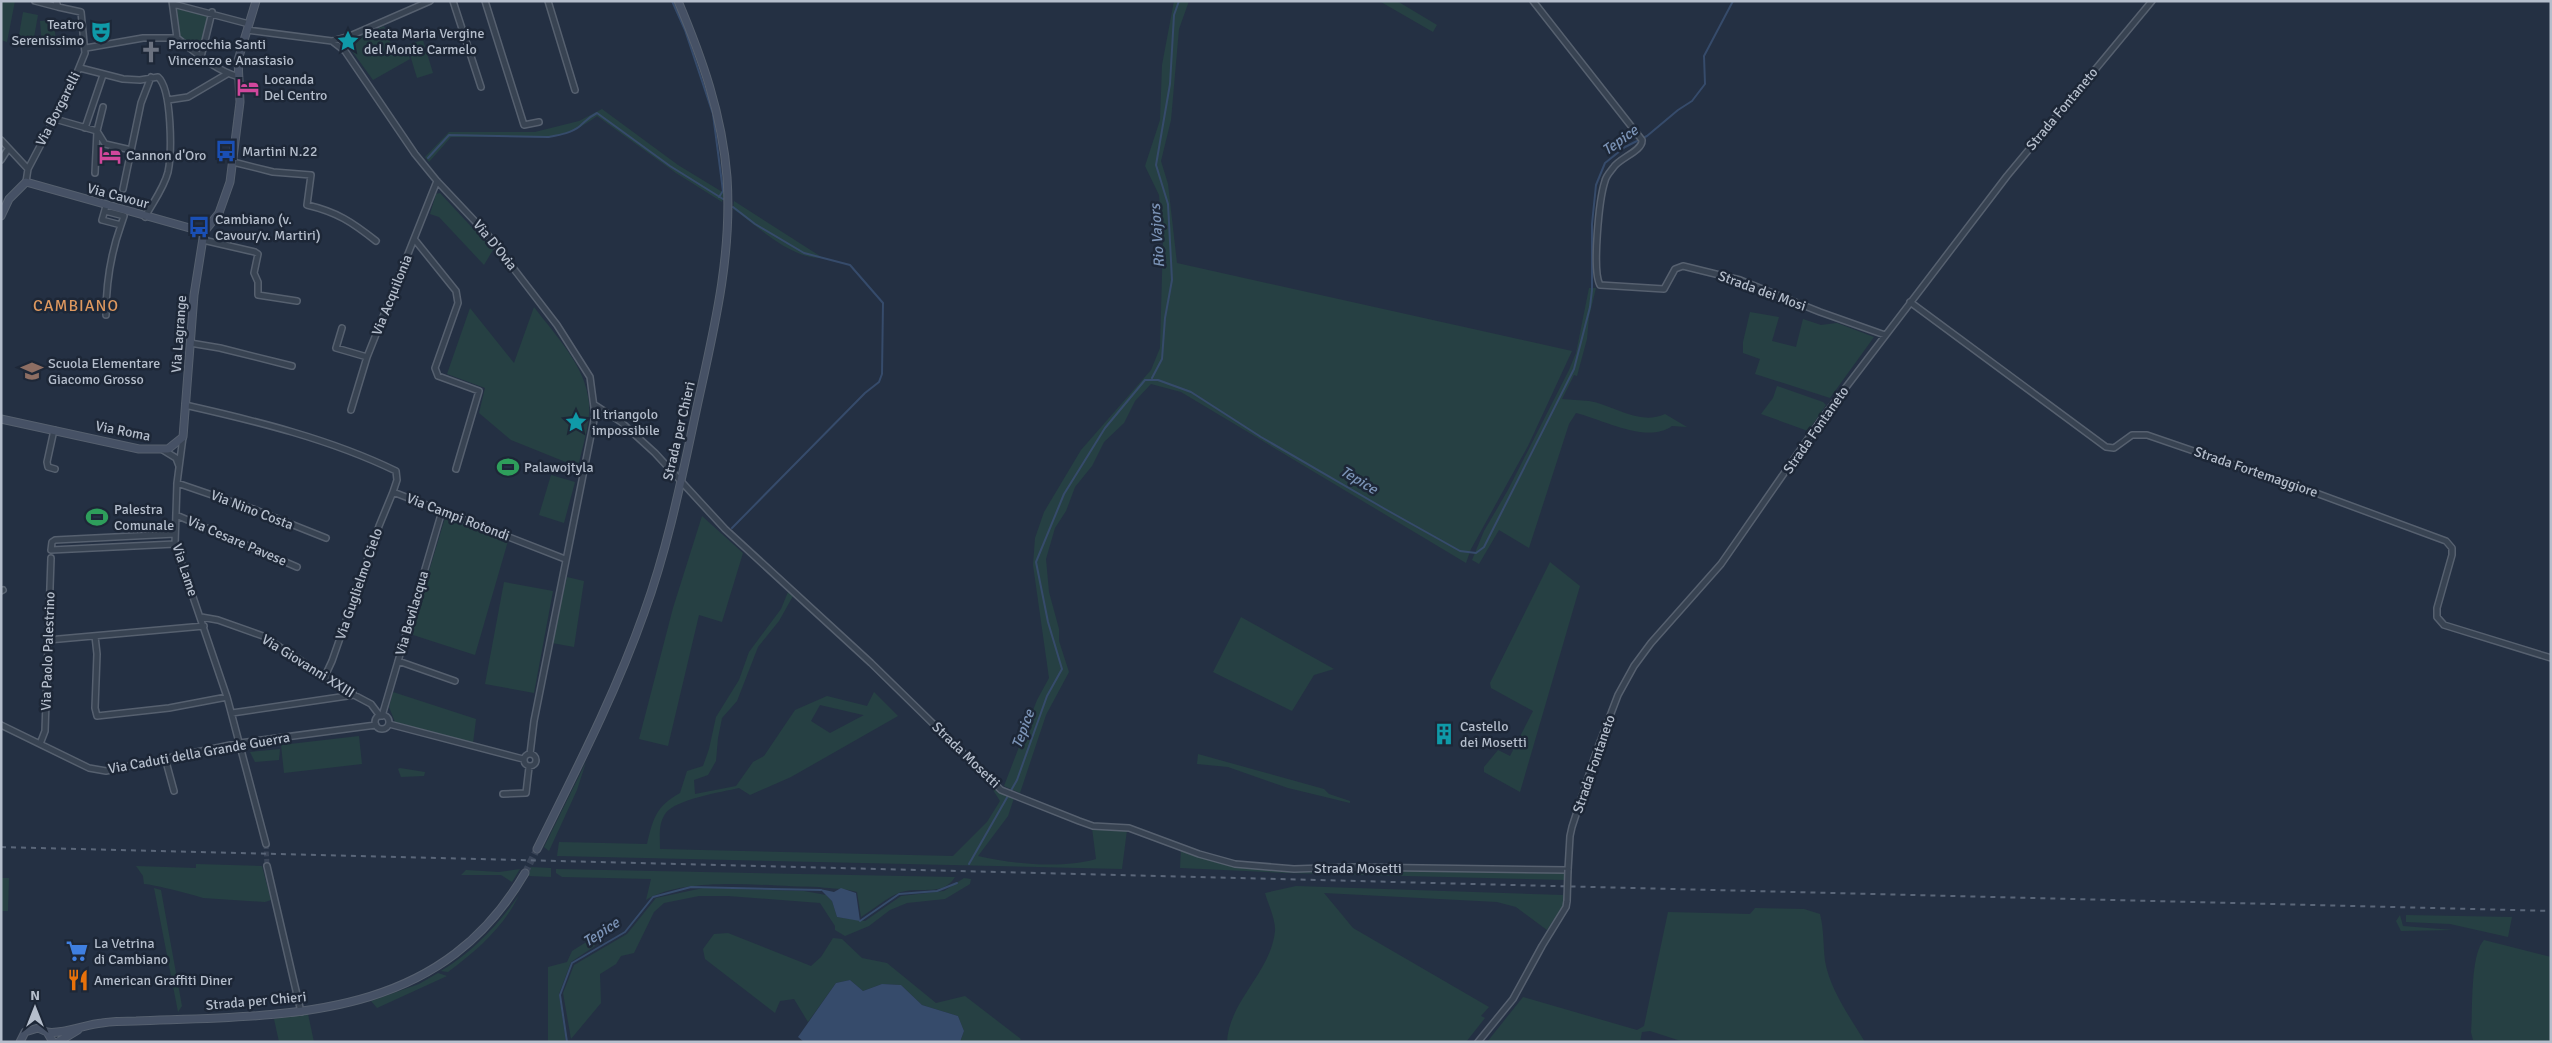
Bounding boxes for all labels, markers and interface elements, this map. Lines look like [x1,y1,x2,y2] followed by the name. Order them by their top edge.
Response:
[11,16,84,49] place label: Teatro Serenissimo
[88,19,114,45] theatre icon: Teatro Serenissimo
[364,25,484,58] place label: Beata Maria Vergine del Monte Carmelo
[335,28,361,54] place icon: Beata Maria Vergine del Monte Carmelo
[168,36,294,69] place label: Parrocchia Santi Vincenzo e Anastasio
[138,39,164,65] church icon: Parrocchia Santi Vincenzo e Anastasio
[2022,64,2102,154] street label: Strada Fontaneto
[32,69,84,149] street label: Via Borgarelli
[264,71,327,104] place label: Locanda Del Centro
[235,74,261,100] hotel icon: Locanda Del Centro
[1598,120,1643,159] water label: Tepice
[213,138,239,164] bus stop icon: Martini N.22
[97,142,123,168] hotel icon: Cannon d'Oro
[242,143,317,160] place label: Martini N.22
[126,147,206,164] place label: Cannon d'Oro
[85,180,152,213] street label: Via Cavour
[1146,202,1168,268] water label: Rio Vajors
[215,211,321,244] place label: Cambiano (v. Cavour/v. Martiri)
[186,214,212,240] bus stop icon: Cambiano (v. Cavour/v. Martiri)
[469,216,521,274] street label: Via D'Ovia
[368,252,416,338] street label: Via Acquilonia
[1716,267,1808,315] street label: Strada dei Mosi
[168,295,190,373] street label: Via Lagrange
[33,296,119,316] district label: CAMBIANO
[48,355,160,388] place label: Scuola Elementare Giacomo Grosso
[19,358,45,384] school or university icon: Scuola Elementare Giacomo Grosso
[659,380,699,482] street label: Strada per Chieri
[1780,383,1852,477] street label: Strada Fontaneto
[592,406,660,439] place label: Il triangolo impossibile
[563,409,589,435] place icon: Il triangolo impossibile
[94,417,152,445] street label: Via Roma
[2192,443,2320,501] street label: Strada Fortemaggiore
[495,454,521,480] sports icon: Palawojtyla
[524,459,594,476] place label: Palawojtyla
[1337,462,1382,499] water label: Tepice
[208,486,296,534] street label: Via Nino Costa
[404,490,512,544] street label: Via Campi Rotondi
[114,501,174,534] place label: Palestra Comunale
[84,504,110,530] sports icon: Palestra Comunale
[185,512,289,570] street label: Via Cesare Pavese
[332,526,386,642] street label: Via Guglielmo Cielo
[169,541,201,599] street label: Via Lame
[392,569,432,657] street label: Via Bevilacqua
[37,591,59,711] street label: Via Paolo Palestrino
[258,631,358,701] street label: Via Giovanni XXIII
[1008,706,1039,751] water label: Tepice
[1569,713,1619,815] street label: Strada Fontaneto
[929,718,1003,792] street label: Strada Mosetti
[1460,718,1527,751] place label: Castello dei Mosetti
[1431,721,1457,747] building icon: Castello dei Mosetti
[107,729,291,777] street label: Via Caduti della Grande Guerra
[1314,860,1402,877] street label: Strada Mosetti
[579,913,624,950] water label: Tepice
[94,935,168,968] place label: La Vetrina di Cambiano
[64,938,90,964] supermarket icon: La Vetrina di Cambiano
[65,967,91,993] restaurant icon: American Graffiti Diner
[94,972,233,989] place label: American Graffiti Diner
[10,983,60,1033] north arrow
[30,987,40,1004] text: N
[205,988,307,1014] street label: Strada per Chieri

